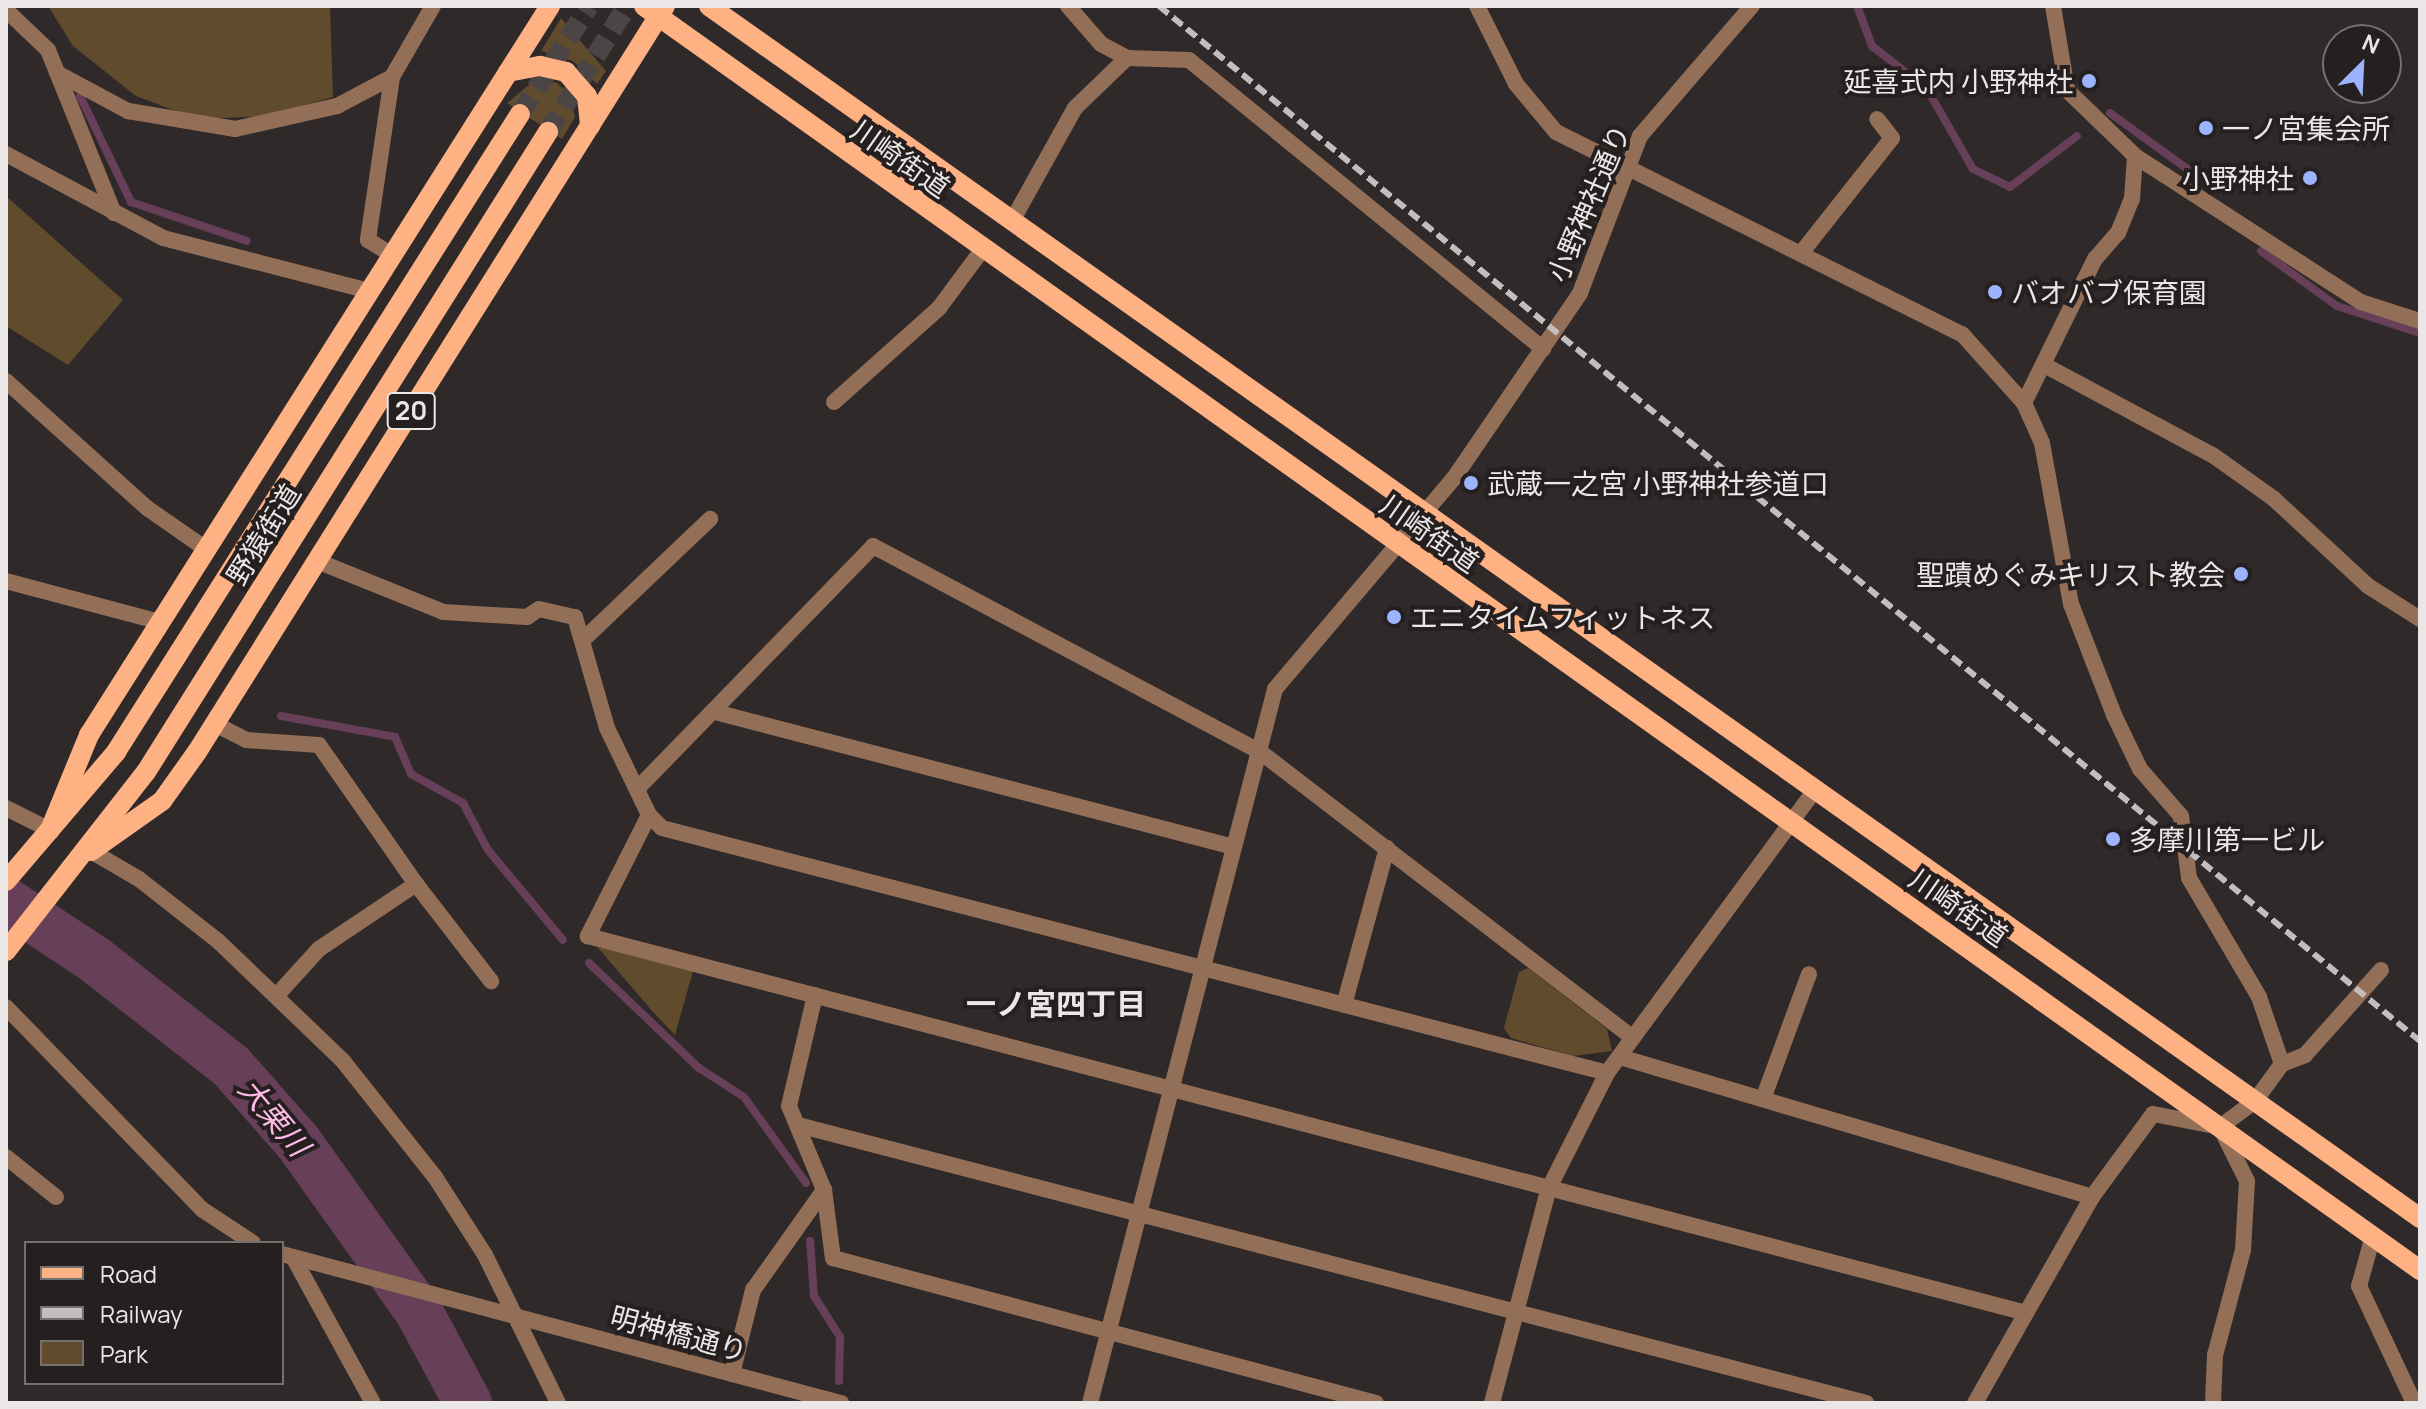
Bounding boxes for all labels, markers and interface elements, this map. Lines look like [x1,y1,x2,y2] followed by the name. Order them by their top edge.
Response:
[2322,24,2402,104] north arrow
[2358,27,2384,61] text: N
[1843,64,2073,98] place label: 延喜式内 小野神社
[2080,72,2098,90] marker: 延喜式内 小野神社
[2222,111,2390,145] place label: 一ノ宮集会所
[845,112,957,204] street label: 川崎街道
[1540,119,1636,287] street label: 小野神社通り
[2197,119,2215,137] marker: 一ノ宮集会所
[2182,161,2294,195] place label: 小野神社
[2301,169,2319,187] marker: 小野神社
[2011,275,2207,309] place label: バオバブ保育園
[1986,283,2004,301] marker: バオバブ保育園
[385,389,437,433] road number: 20
[1487,466,1829,500] place label: 武蔵一之宮 小野神社参道口
[1462,474,1480,492] marker: 武蔵一之宮 小野神社参道口
[219,478,307,590] street label: 野猿街道
[1374,487,1486,579] street label: 川崎街道
[1917,557,2225,591] place label: 聖蹟めぐみキリスト教会
[2232,565,2250,583] marker: 聖蹟めぐみキリスト教会
[1410,600,1718,634] place label: エニタイムフィットネス
[1385,608,1403,626] marker: エニタイムフィットネス
[2129,822,2325,856] place label: 多摩川第一ビル
[2104,830,2122,848] marker: 多摩川第一ビル
[1903,861,2015,953] street label: 川崎街道
[966,986,1146,1022] district label: 一ノ宮四丁目
[231,1071,317,1163] water label: 大栗川
[24,1241,284,1385] legend
[100,1257,157,1290] text: Road
[100,1297,183,1330] text: Railway
[607,1299,751,1367] street label: 明神橋通り
[100,1337,148,1370] text: Park

